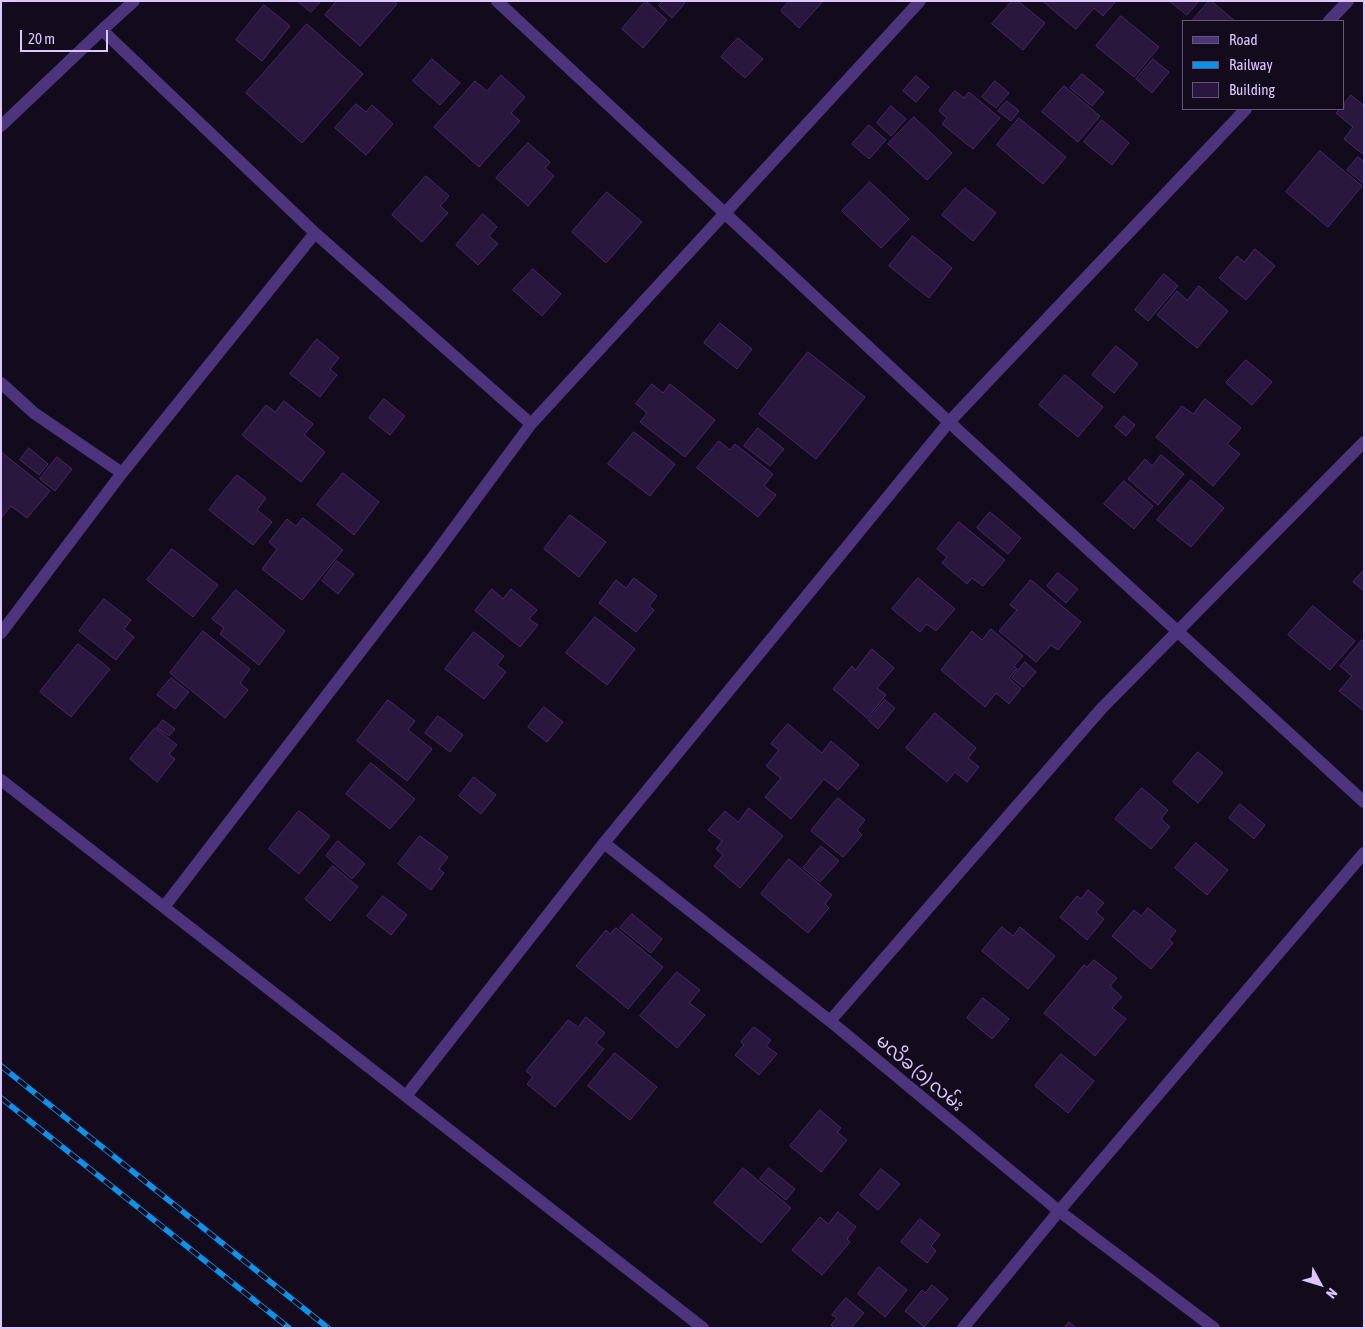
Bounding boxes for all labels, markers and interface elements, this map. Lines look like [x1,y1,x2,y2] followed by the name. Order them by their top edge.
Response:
[22,20,110,52] scale bar
[1182,20,1345,110] legend
[28,30,55,47] text: 20 m
[1229,31,1258,48] text: Road
[1229,56,1273,73] text: Railway
[1229,81,1275,98] text: Building
[872,1030,968,1116] street label: မလိခ (၁) လမ်း
[1295,1259,1345,1309] north arrow
[1323,1285,1340,1302] text: N

